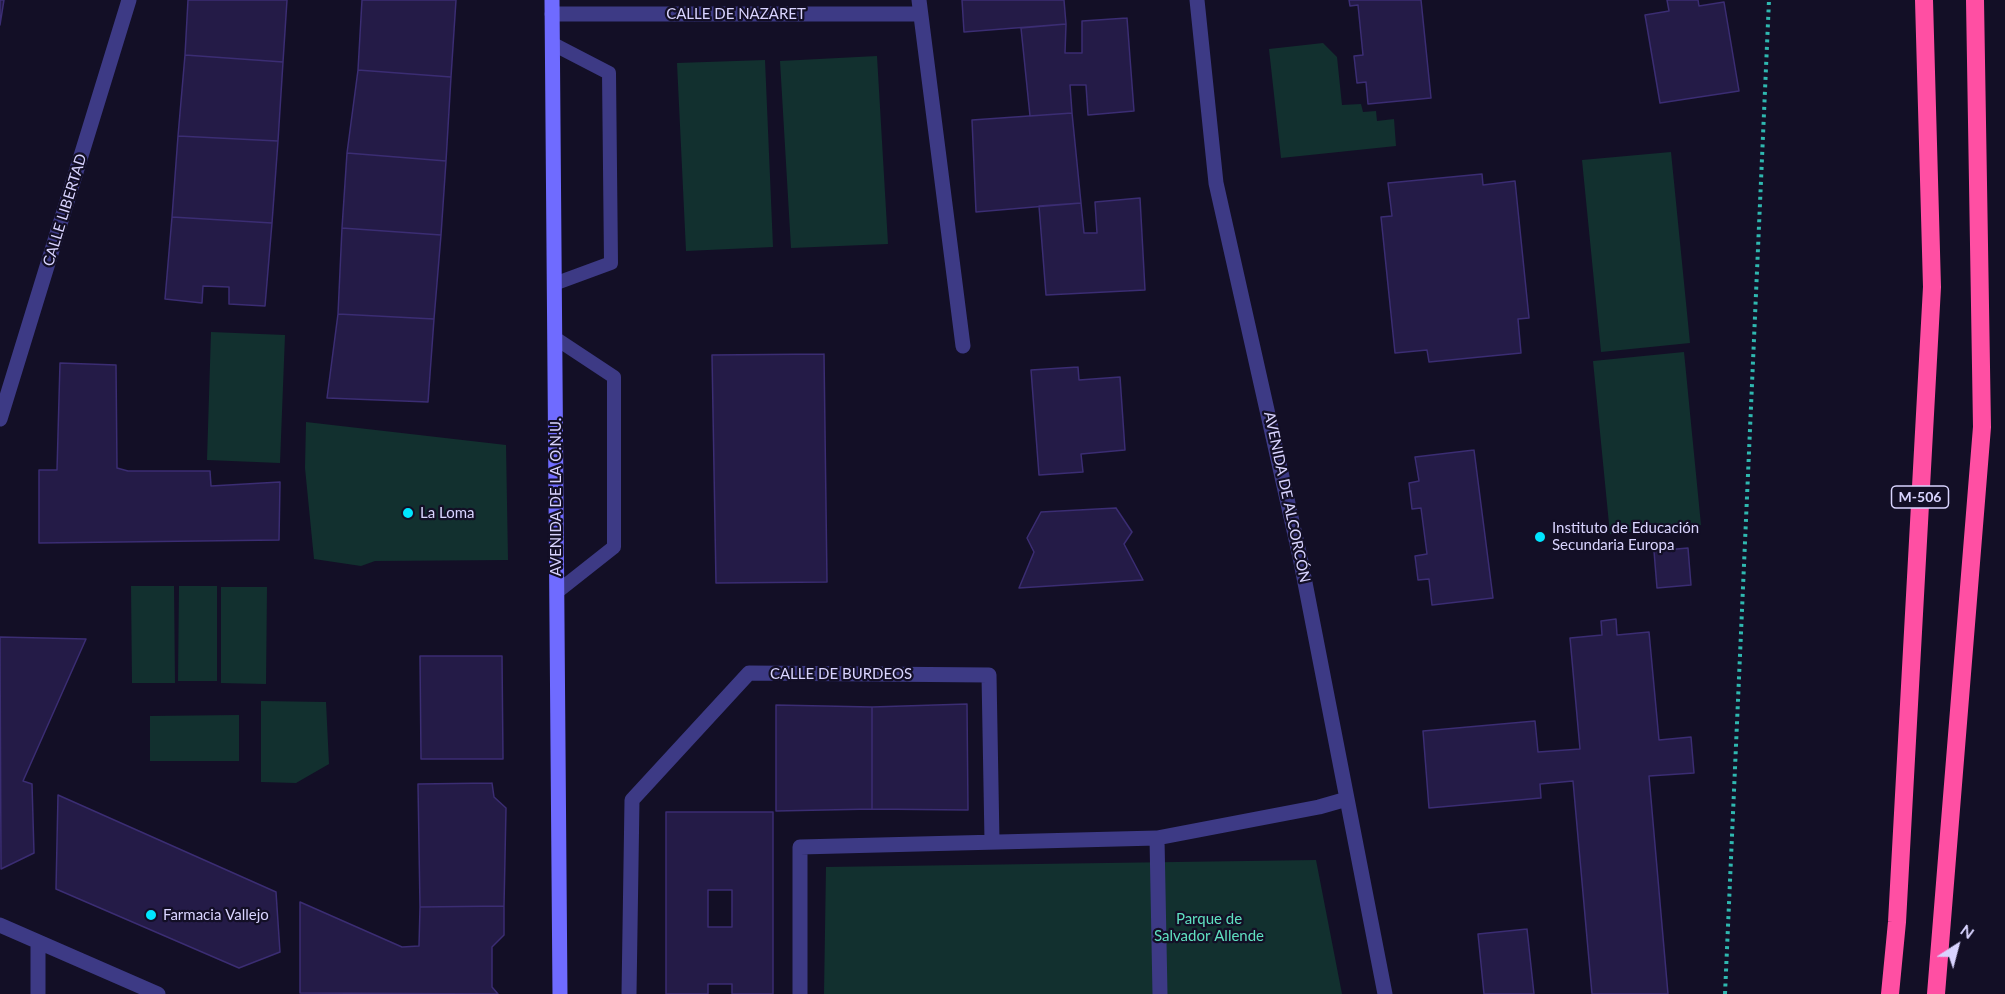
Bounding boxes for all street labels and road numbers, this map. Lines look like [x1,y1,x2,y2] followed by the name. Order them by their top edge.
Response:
[666,5,806,23] street label: CALLE DE NAZARET
[39,152,91,268] street label: CALLE LIBERTAD
[1260,410,1314,584] street label: AVENIDA DE ALCORCÓN
[547,418,565,576] street label: AVENIDA DE LA O.N.U.
[1892,486,1948,508] road number: M-506
[770,665,912,683] street label: CALLE DE BURDEOS

